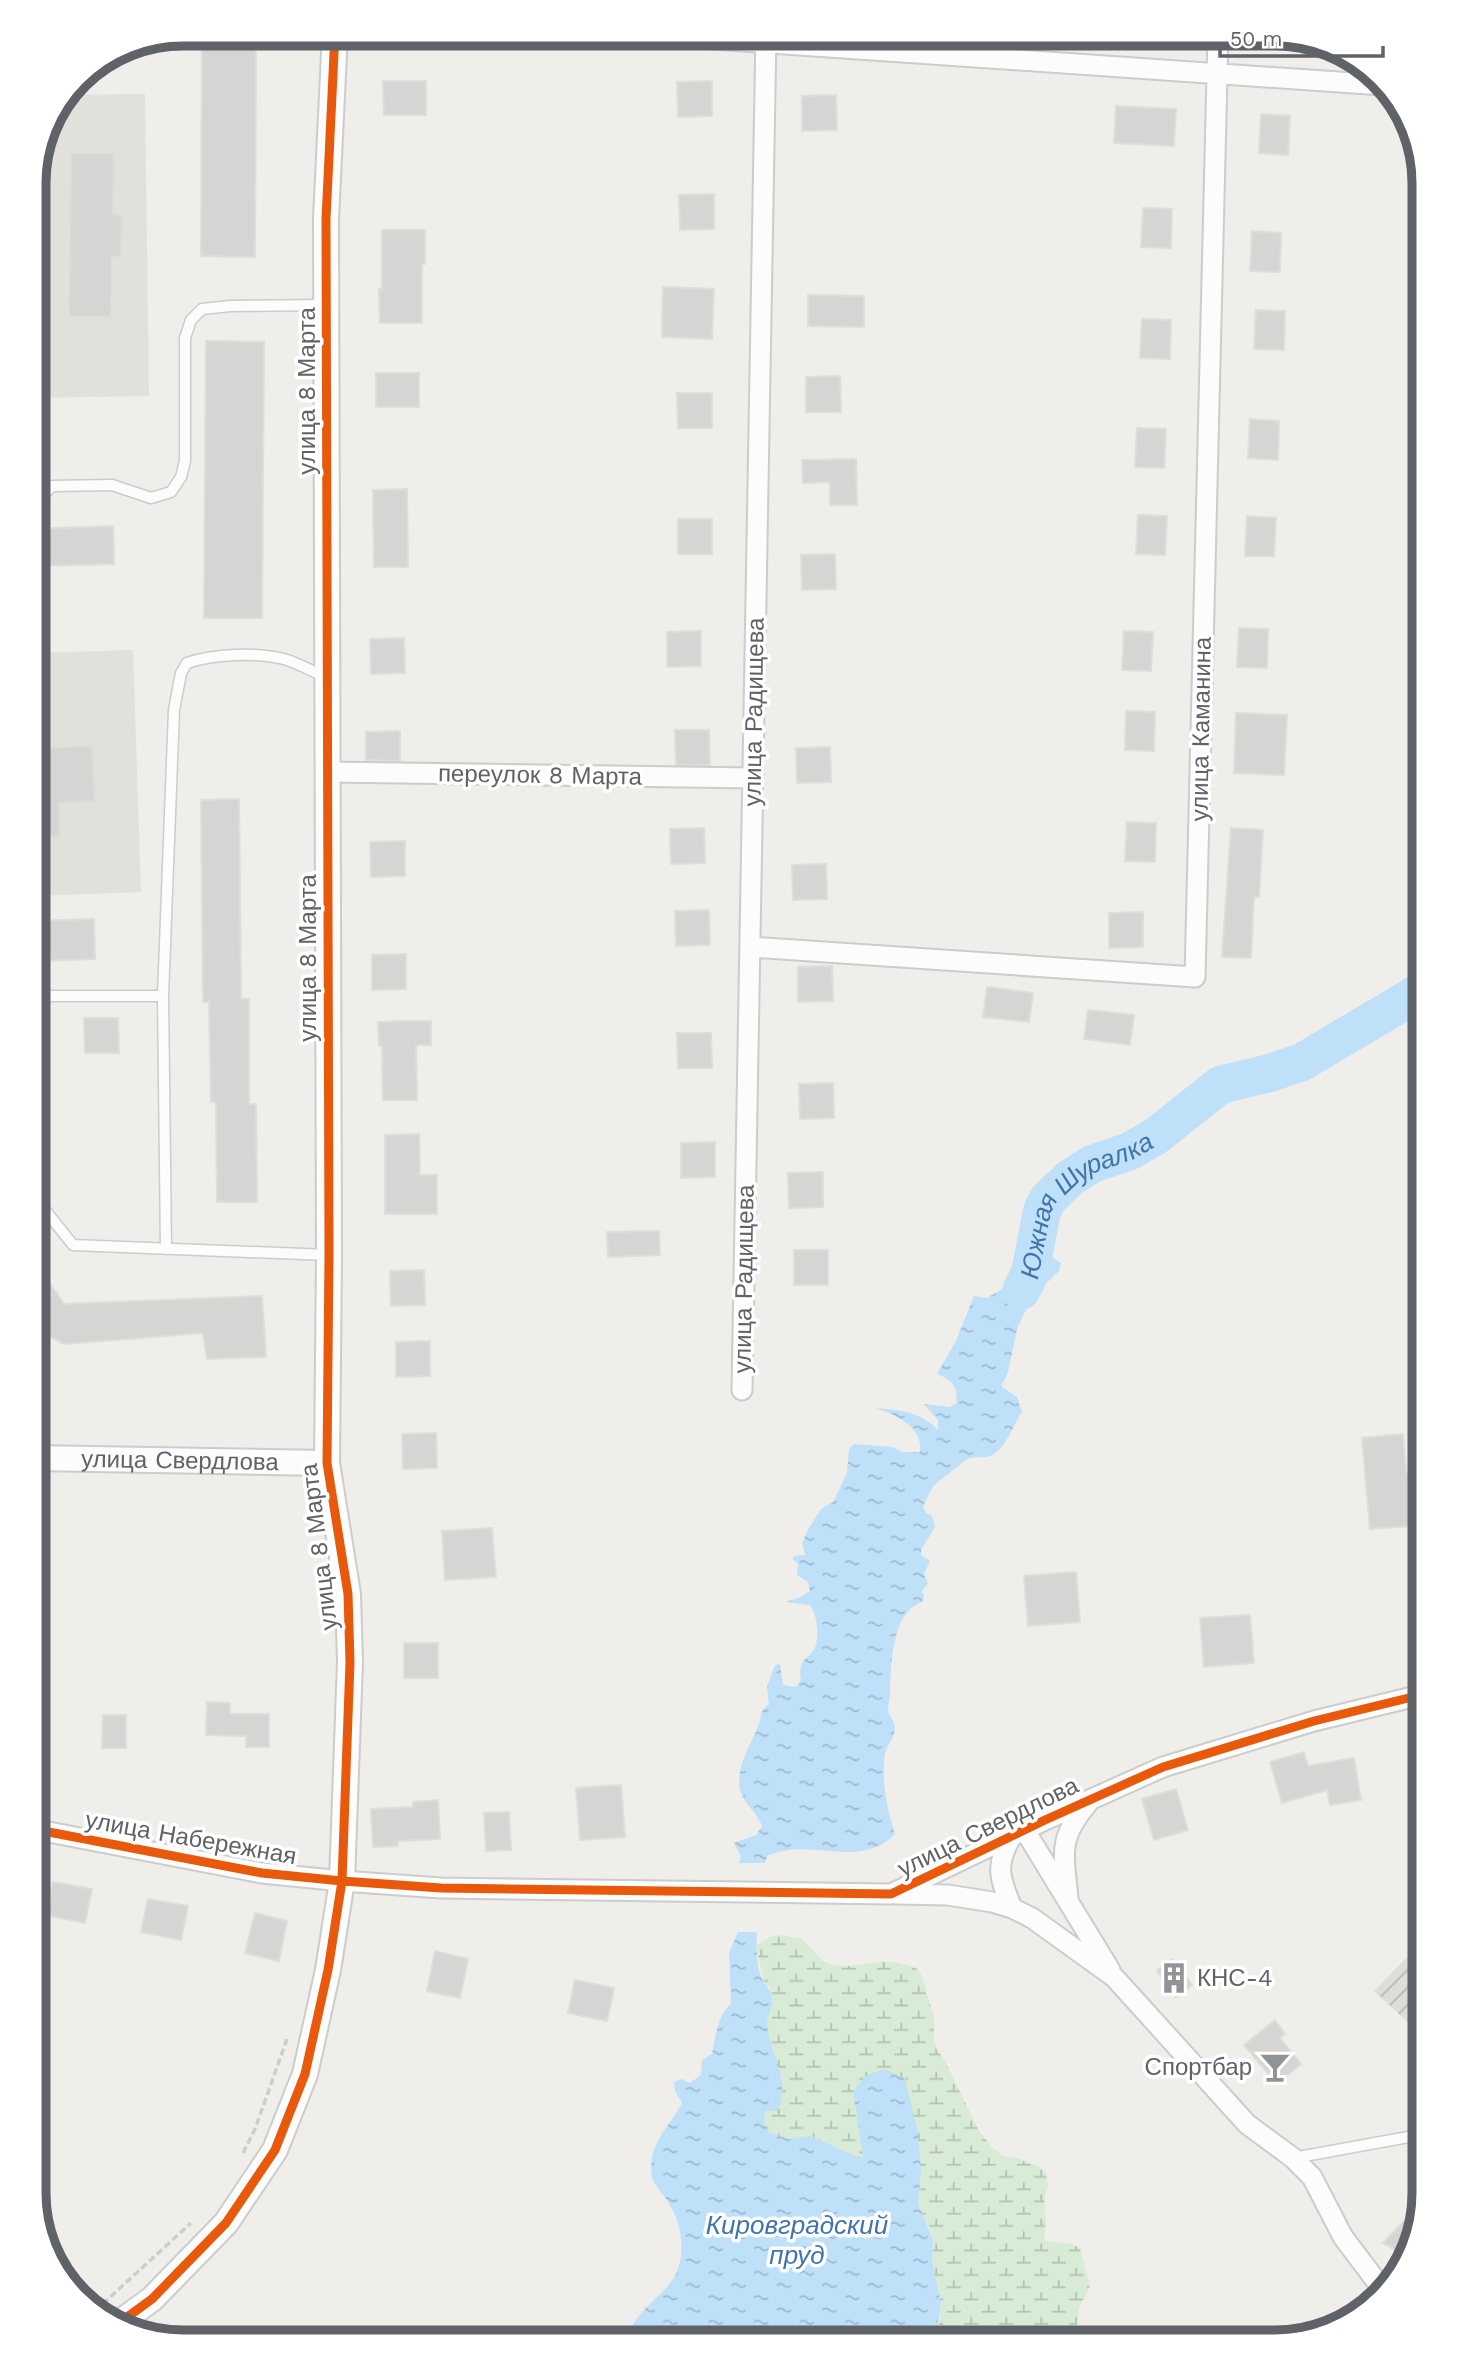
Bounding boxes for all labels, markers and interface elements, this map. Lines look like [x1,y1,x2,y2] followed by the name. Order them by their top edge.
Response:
[1220,14,1383,58] scale bar
[1230,26,1282,51] text: 50 m
[293,307,321,475] street label: улица 8 Марта
[738,617,770,807] street label: улица Радищева
[1185,636,1217,822] street label: улица Каманина
[438,759,643,791] street label: переулок 8 Марта
[294,874,322,1042] street label: улица 8 Марта
[1014,1126,1158,1281] water label: Южная Шуралка
[728,1184,760,1374] street label: улица Радищева
[81,1445,280,1476] street label: улица Свердлова
[295,1461,343,1632] street label: улица 8 Марта
[893,1771,1084,1883] street label: улица Свердлова
[83,1806,299,1870] street label: улица Набережная
[1157,1961,1191,1995] building icon: КНС-4
[1197,1964,1273,1992] place label: КНС-4
[1258,2050,1292,2084] bar icon: Спортбар
[1145,2053,1252,2081] place label: Спортбар
[706,2210,888,2270] water label: Кировградский пруд

